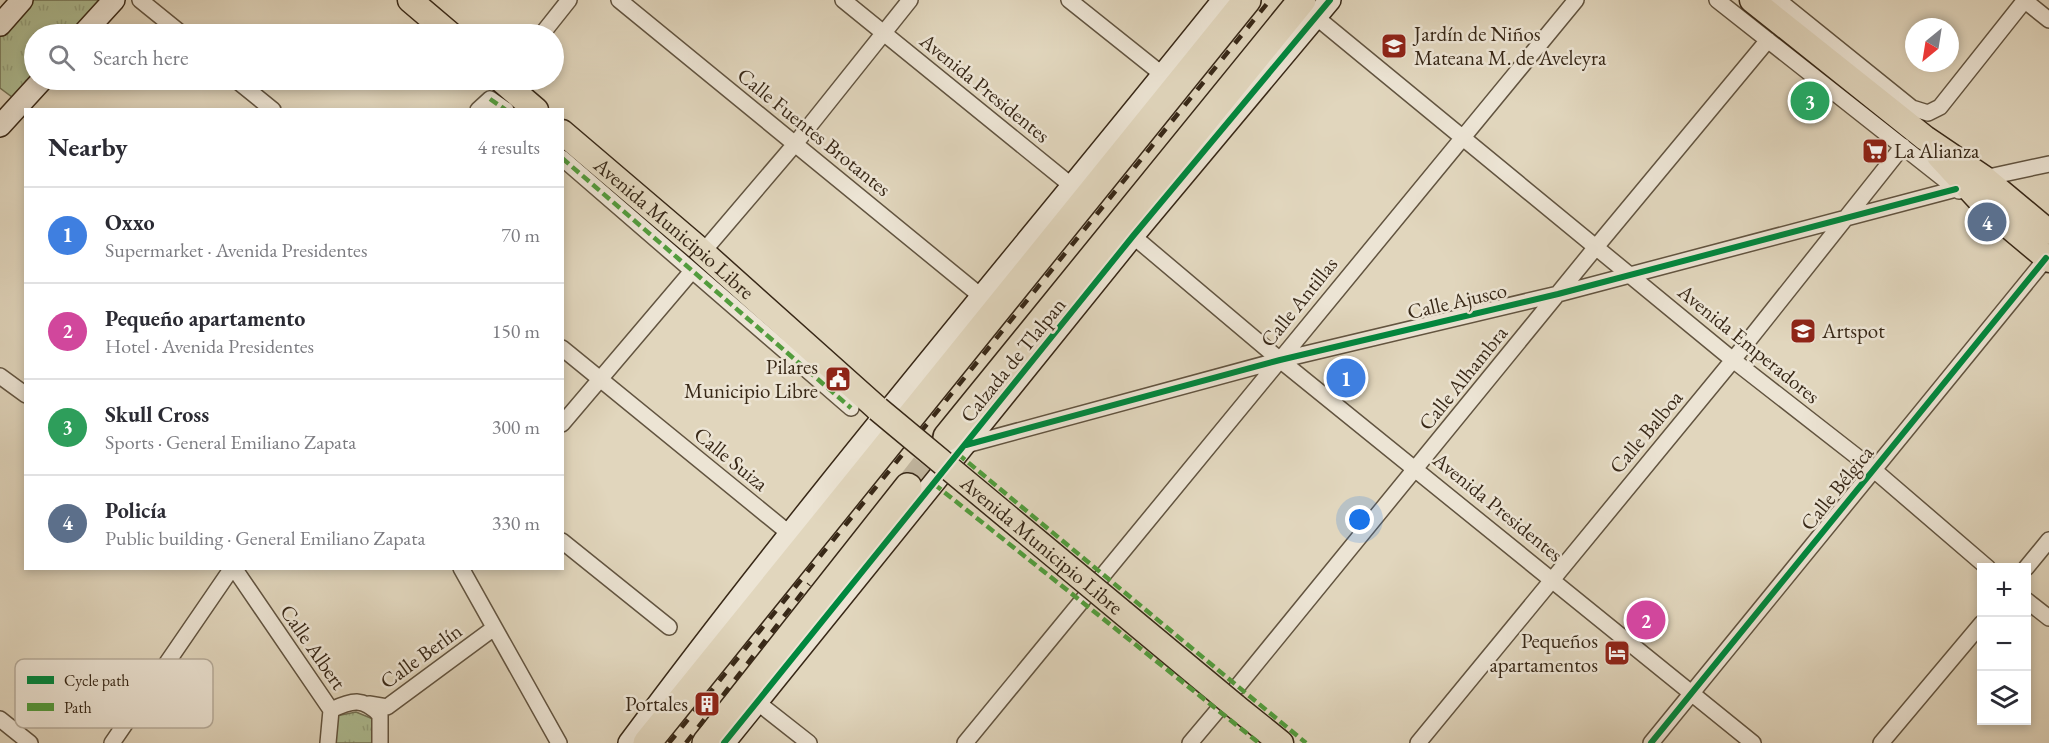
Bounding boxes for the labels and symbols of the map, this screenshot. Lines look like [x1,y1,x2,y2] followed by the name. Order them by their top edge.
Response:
[1905,18,1959,72] north arrow
[1412,20,1607,71] place label: Jardín de Niños Mateana M. de Aveleyra
[914,26,1056,148] street label: Avenida Presidentes
[1379,31,1409,61] school or university icon: Jardín de Niños Mateana M. de Aveleyra
[732,61,897,202] street label: Calle Fuentes Brotantes
[1790,78,1830,124] pin: 3
[1860,136,1890,166] supermarket icon: La Alianza
[1894,137,1980,164] place label: La Alianza
[588,151,760,305] street label: Avenida Municipio Libre
[1968,200,2006,244] pin: 4
[1254,251,1343,352] street label: Calle Antillas
[1404,276,1509,325] street label: Calle Ajusco
[1672,277,1826,409] street label: Avenida Emperadores
[954,292,1071,428] street label: Calzada de Tlalpan
[1788,316,1818,346] school or university icon: Artspot
[1821,317,1885,344] place label: Artspot
[1412,319,1513,436] street label: Calle Alhambra
[684,353,818,404] place label: Pilares Municipio Libre
[1326,356,1366,400] pin: 1
[823,364,853,394] public building icon: Pilares Municipio Libre
[1603,384,1689,479] street label: Calle Balboa
[689,420,774,497] street label: Calle Suiza
[1794,439,1880,536] street label: Calle Bélgica
[1427,445,1569,567] street label: Avenida Presidentes
[954,469,1129,620] street label: Avenida Municipio Libre
[1345,505,1374,534] your location
[1626,598,1666,642] pin: 2
[274,599,353,695] street label: Calle Albert
[375,617,467,694] street label: Calle Berlín
[1489,627,1598,678] place label: Pequeños apartamentos
[1602,638,1632,668] hotel icon: Pequeños apartamentos
[15,659,213,728] legend
[64,670,129,691] text: Cycle path
[692,689,722,719] building icon: Portales
[625,690,688,717] place label: Portales
[64,697,92,718] text: Path

